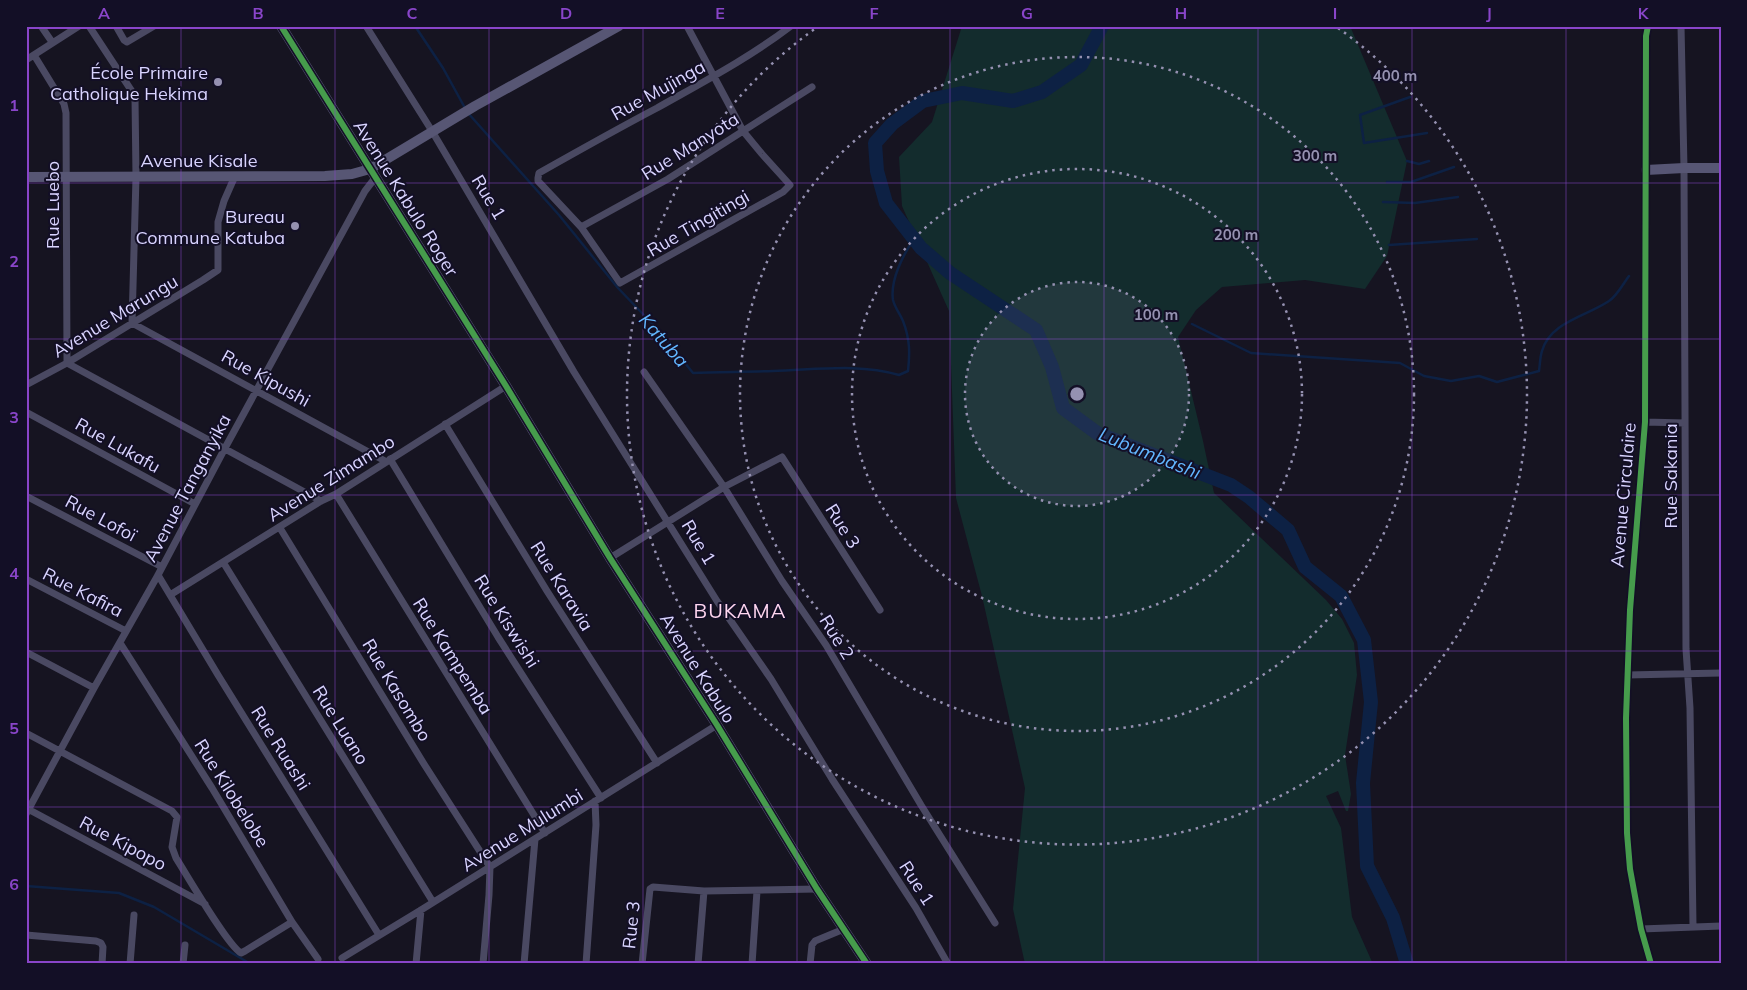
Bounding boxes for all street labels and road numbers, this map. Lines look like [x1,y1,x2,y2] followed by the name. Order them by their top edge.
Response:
[607,55,709,125] street label: Rue Mujinga
[637,107,743,185] street label: Rue Manyota
[349,116,464,281] street label: Avenue Kabulo Roger
[141,149,257,172] street label: Avenue Kisale
[41,161,64,249] street label: Rue Luebo
[467,170,511,224] street label: Rue 1
[643,184,753,262] street label: Rue Tingitingi
[48,269,182,363] street label: Avenue Marungu
[218,344,314,412] street label: Rue Kipushi
[138,410,236,566] street label: Avenue Tanganyika
[71,412,165,478] street label: Rue Lukafu
[1605,422,1641,568] street label: Avenue Circulaire
[1659,424,1682,528] street label: Rue Sakania
[263,430,399,526] street label: Avenue Zimambo
[61,490,141,547] street label: Rue Lofoï
[820,499,866,553] street label: Rue 3
[677,515,721,569] street label: Rue 1
[525,537,599,635] street label: Rue Karavia
[39,562,127,622] street label: Rue Kafira
[469,570,545,672] street label: Rue Kiswishi
[408,593,498,719] street label: Rue Kampemba
[655,609,741,727] street label: Avenue Kabulo
[814,610,860,664] street label: Rue 2
[357,635,437,745] street label: Rue Kasombo
[308,681,374,769] street label: Rue Luano
[246,702,316,794] street label: Rue Ruashi
[190,735,274,851] street label: Rue Kilobelobe
[457,783,587,877] street label: Avenue Mulumbi
[76,811,170,875] street label: Rue Kipopo
[894,857,940,909] street label: Rue 1
[617,900,645,950] street label: Rue 3

